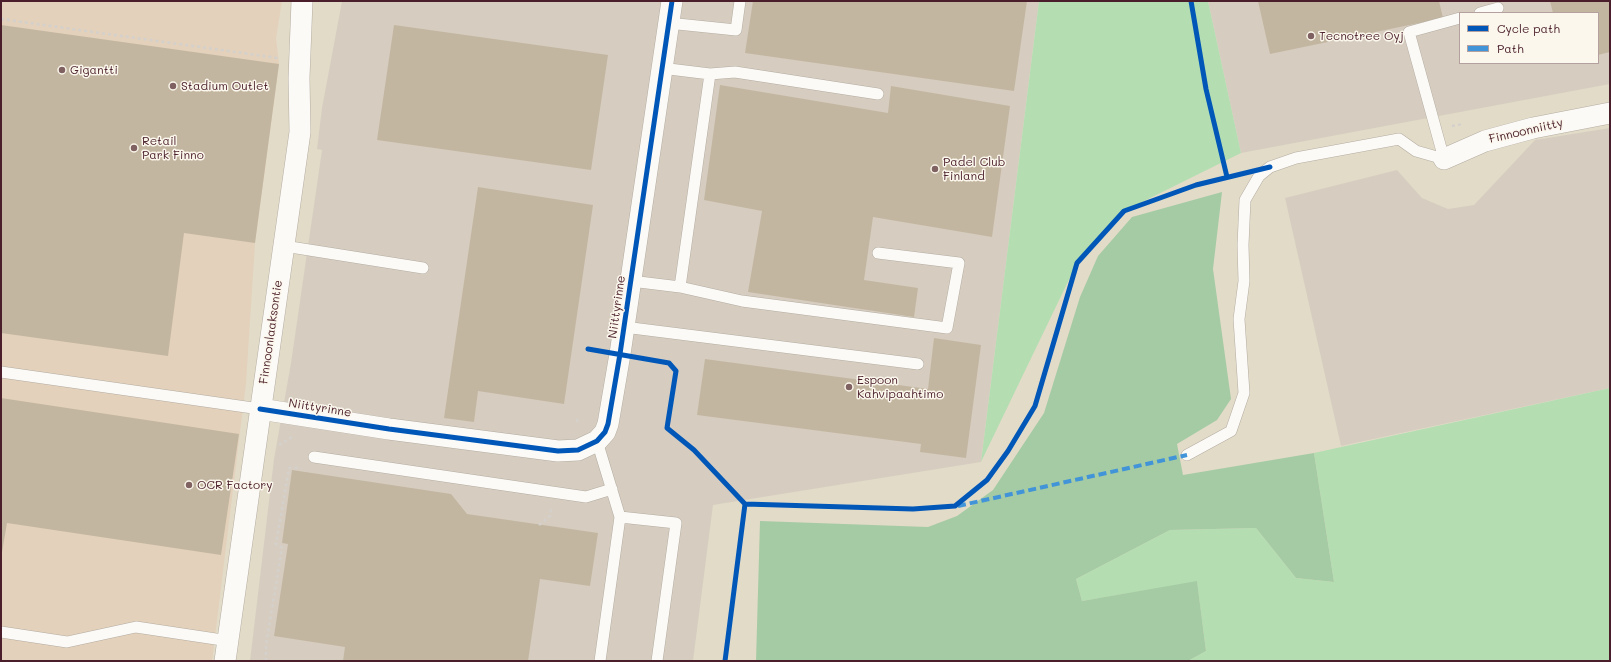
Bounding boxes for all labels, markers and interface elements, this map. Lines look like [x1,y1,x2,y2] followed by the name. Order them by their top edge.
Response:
[1459,12,1599,64] legend
[1497,20,1560,36] text: Cycle path
[1319,29,1404,43] place label: Tecnotree Oyj
[1306,31,1316,41] marker: Tecnotree Oyj
[1497,40,1524,56] text: Path
[70,63,118,77] place label: Gigantti
[57,65,67,75] marker: Gigantti
[181,79,269,93] place label: Stadium Outlet
[168,81,178,91] marker: Stadium Outlet
[1488,116,1564,146] street label: Finnoonniitty
[142,134,204,162] place label: Retail Park Finno
[129,143,139,153] marker: Retail Park Finno
[943,155,1005,183] place label: Padel Club Finland
[930,164,940,174] marker: Padel Club Finland
[605,275,629,339] street label: Niittyrinne
[257,279,285,385] street label: Finnoonlaaksontie
[857,373,943,401] place label: Espoon Kahvipaahtimo
[844,382,854,392] marker: Espoon Kahvipaahtimo
[288,396,352,420] street label: Niittyrinne
[197,478,273,492] place label: OCR Factory
[184,480,194,490] marker: OCR Factory

